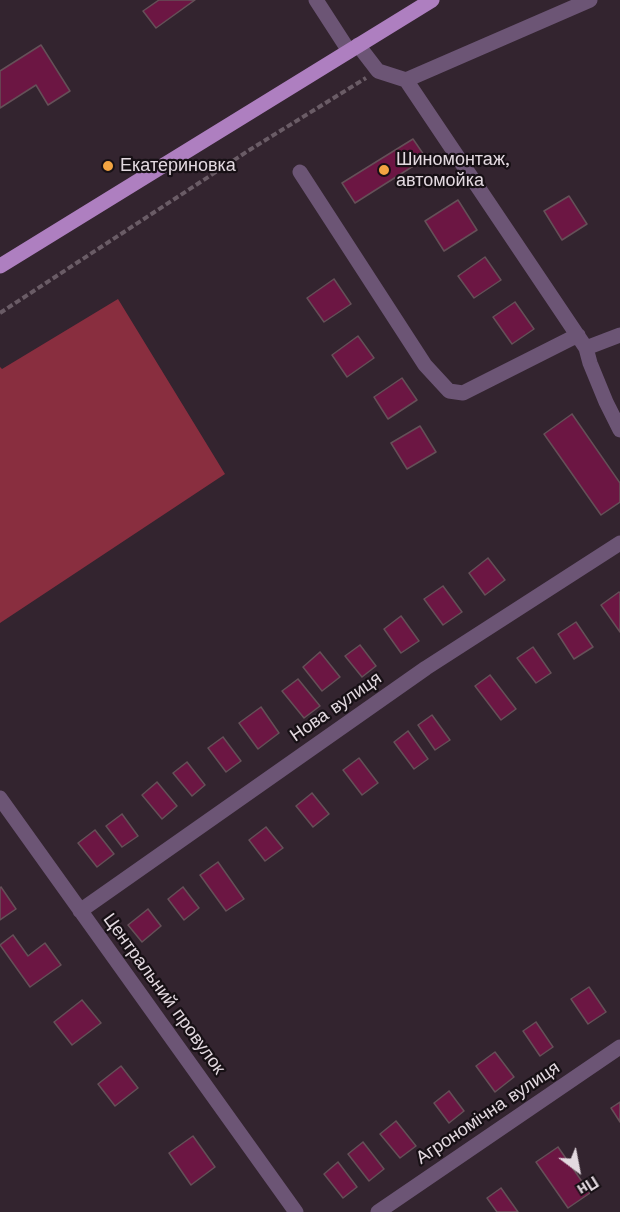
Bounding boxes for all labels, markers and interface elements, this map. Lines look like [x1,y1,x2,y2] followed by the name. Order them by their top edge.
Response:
[396,149,510,192] place label: Шиномонтаж, автомойка
[120,155,236,177] place label: Екатериновка
[101,159,115,173] marker: Екатериновка
[377,163,391,177] marker: Шиномонтаж, автомойка
[286,667,386,747] street label: Нова вулиця
[98,909,230,1079] street label: Центральний провулок
[412,1057,564,1169] street label: Агрономічна вулиця
[548,1140,608,1200] north arrow
[574,1172,602,1199] text: Пн

